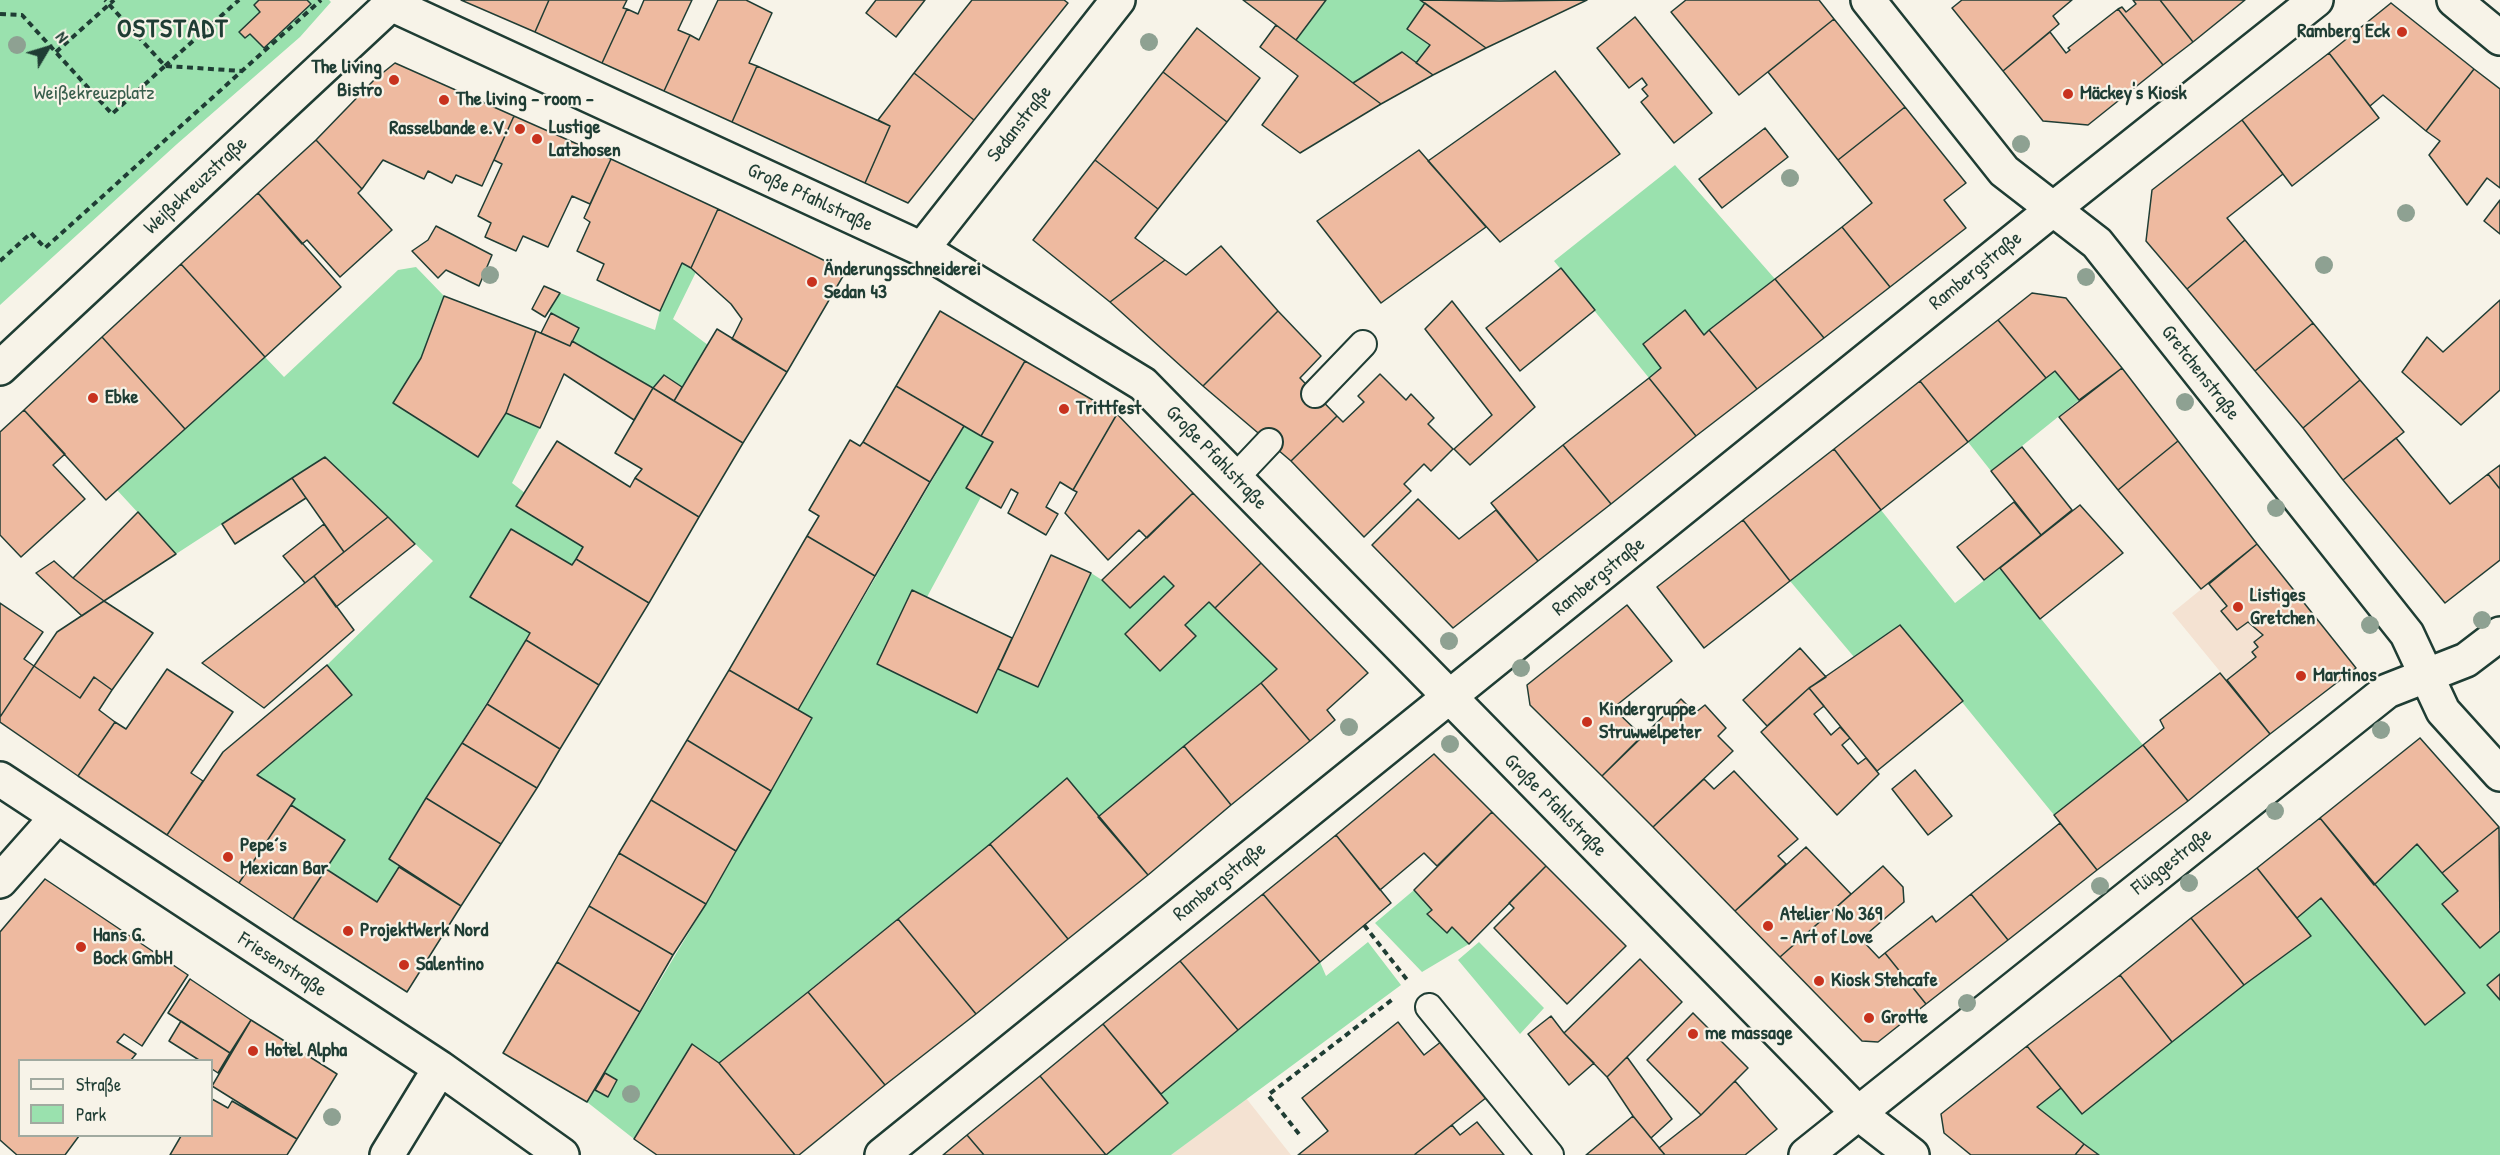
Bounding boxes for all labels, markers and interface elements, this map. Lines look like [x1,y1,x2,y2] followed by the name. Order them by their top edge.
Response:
[117,14,229,46] district label: OSTSTADT
[18,18,78,78] north arrow
[2297,20,2390,44] place label: Ramberg Eck
[2395,25,2409,39] marker: Ramberg Eck
[51,27,73,47] text: N
[311,56,382,103] place label: The living Bistro
[387,73,401,87] marker: The living Bistro
[983,81,1057,167] street label: Sedanstraße
[34,82,154,106] park label: Weißekreuzplatz
[2080,82,2187,106] place label: Mäckey's Kiosk
[2061,87,2075,101] marker: Mäckey's Kiosk
[456,88,594,112] place label: The living - room -
[437,93,451,107] marker: The living - room -
[549,116,621,163] place label: Lustige Latzhosen
[389,117,508,141] place label: Rasselbande e.V.
[513,122,527,136] marker: Rasselbande e.V.
[139,132,253,240] street label: Weißekreuzstraße
[530,132,544,146] marker: Lustige Latzhosen
[744,158,876,238] street label: Große Pfahlstraße
[1925,226,2027,316] street label: Rambergstraße
[824,258,981,305] place label: Änderungsschneiderei Sedan 43
[805,275,819,289] marker: Änderungsschneiderei Sedan 43
[2155,321,2245,425] street label: Gretchenstraße
[105,386,138,410] place label: Ebke
[86,391,100,405] marker: Ebke
[1076,397,1141,421] place label: Trittfest
[1160,401,1272,515] street label: Große Pfahlstraße
[1057,402,1071,416] marker: Trittfest
[1548,532,1650,622] street label: Rambergstraße
[2250,584,2315,631] place label: Listiges Gretchen
[2231,600,2245,614] marker: Listiges Gretchen
[2313,664,2377,688] place label: Martinos
[2294,669,2308,683] marker: Martinos
[1599,698,1702,745] place label: Kindergruppe Struwwelpeter
[1580,715,1594,729] marker: Kindergruppe Struwwelpeter
[1499,750,1611,862] street label: Große Pfahlstraße
[2127,823,2217,901] street label: Flüggestraße
[240,834,328,881] place label: Pepe´s Mexican Bar
[1169,837,1271,927] street label: Rambergstraße
[221,850,235,864] marker: Pepe´s Mexican Bar
[1780,903,1882,950] place label: Atelier No 369 - Art of Love
[360,919,488,943] place label: ProjektWerk Nord
[1761,919,1775,933] marker: Atelier No 369 - Art of Love
[93,924,173,971] place label: Hans G. Bock GmbH
[341,924,355,938] marker: ProjektWerk Nord
[233,927,331,1003] street label: Friesenstraße
[74,940,88,954] marker: Hans G. Bock GmbH
[416,953,484,977] place label: Salentino
[397,958,411,972] marker: Salentino
[1831,969,1938,993] place label: Kiosk Stehcafe
[1812,974,1826,988] marker: Kiosk Stehcafe
[1881,1006,1928,1030] place label: Grotte
[1862,1011,1876,1025] marker: Grotte
[1705,1022,1793,1046] place label: me massage
[1686,1027,1700,1041] marker: me massage
[265,1039,347,1063] place label: Hotel Alpha
[246,1044,260,1058] marker: Hotel Alpha
[18,1059,213,1137] legend
[76,1072,121,1097] text: Straße
[76,1102,106,1127] text: Park

